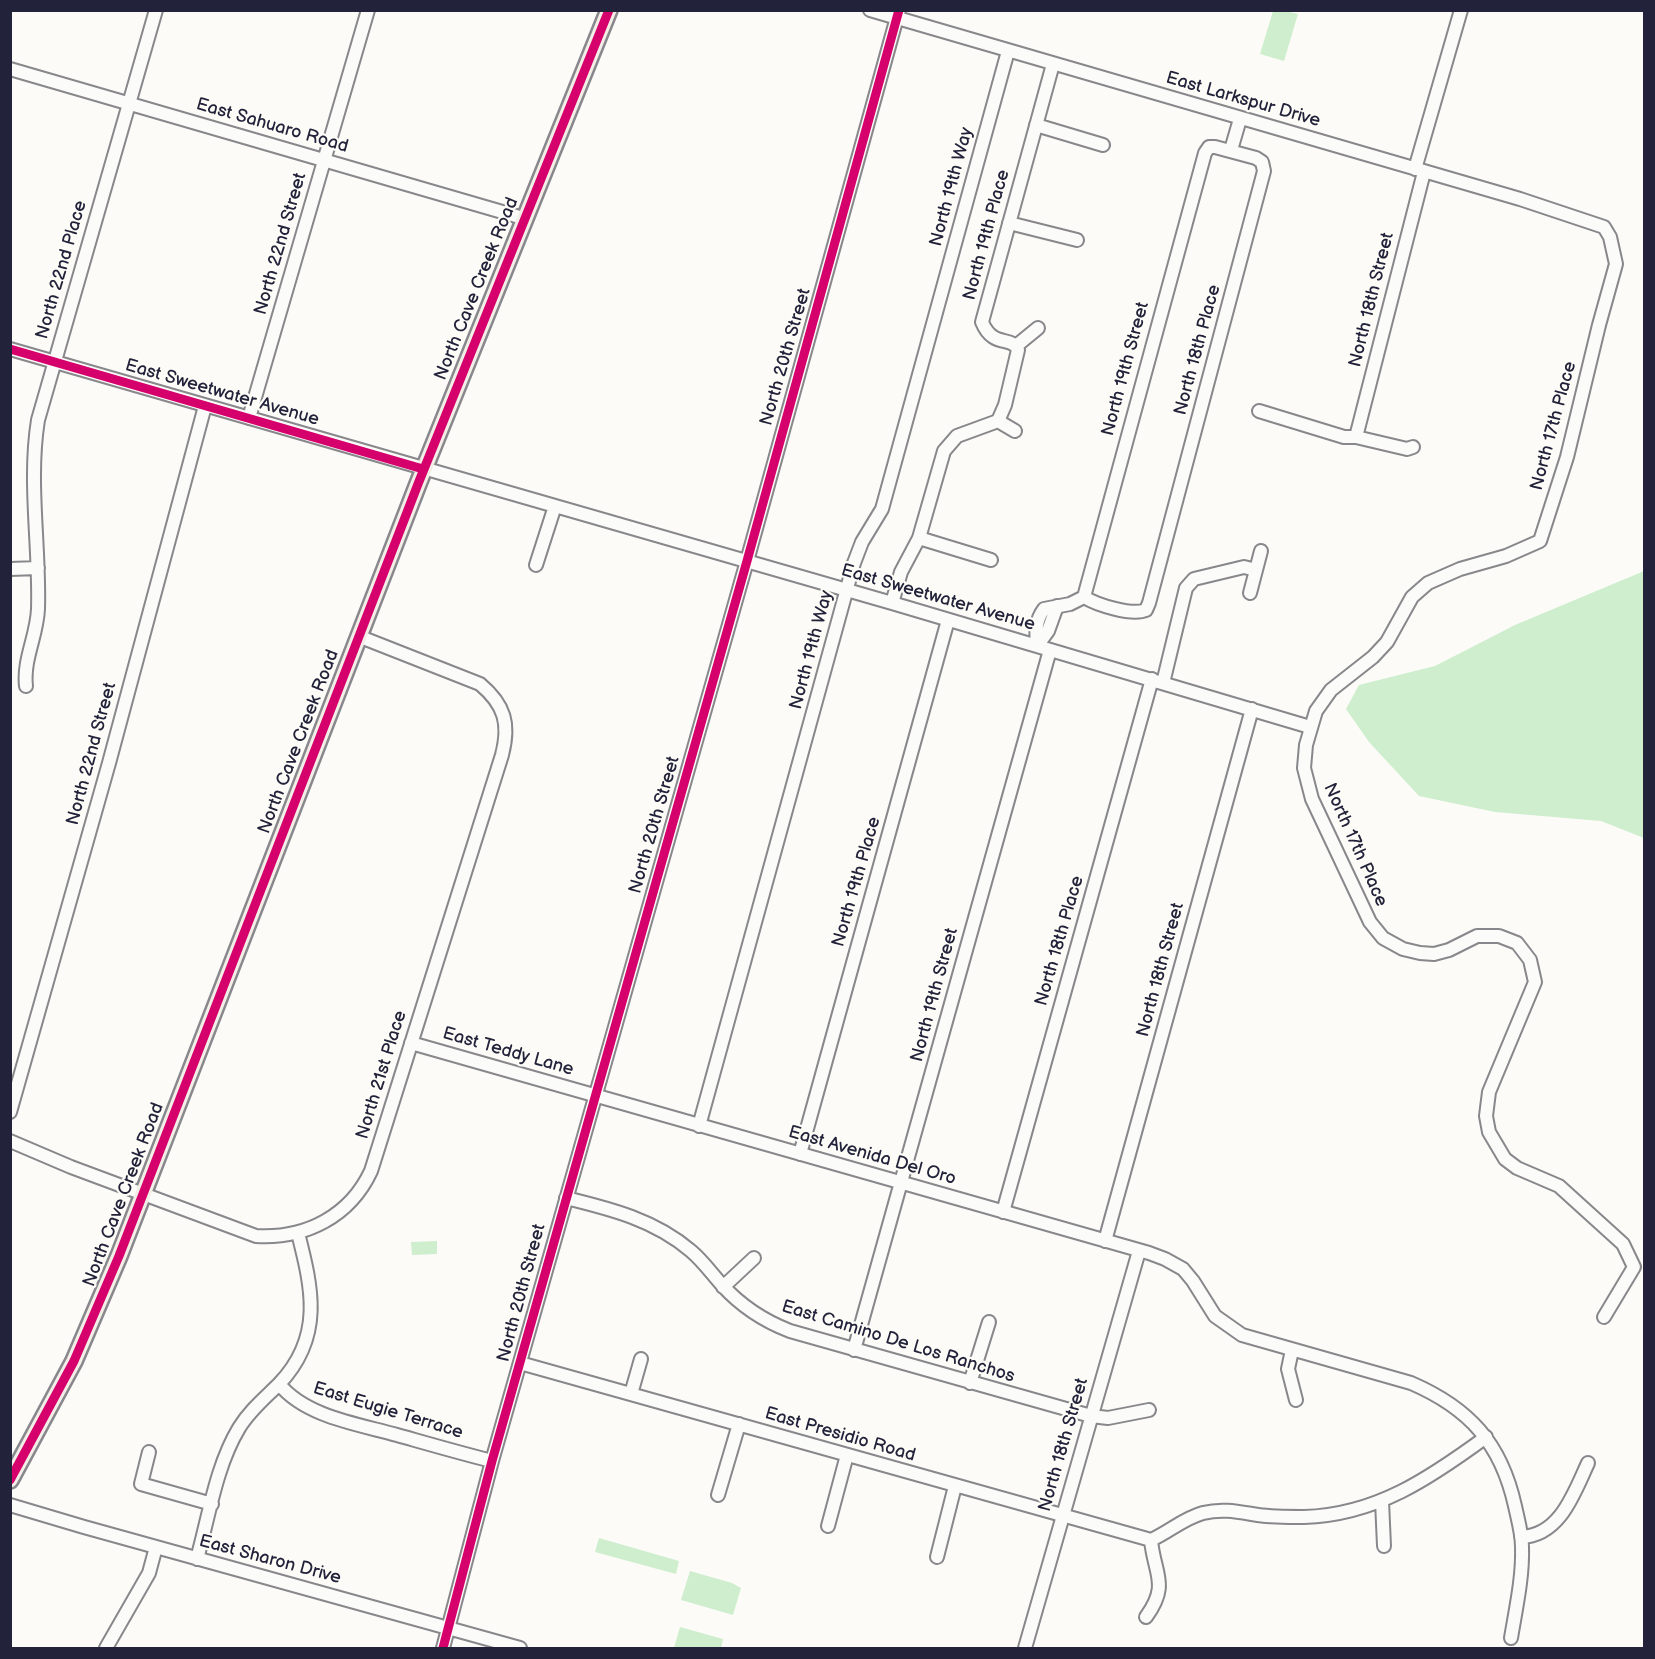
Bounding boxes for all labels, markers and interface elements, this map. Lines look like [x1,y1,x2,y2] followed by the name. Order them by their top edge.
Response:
[1163,68,1323,132] street label: East Larkspur Drive
[193,94,351,158] street label: East Sahuaro Road
[926,125,978,249] street label: North 19th Way
[959,167,1015,303] street label: North 19th Place
[250,170,312,318] street label: North 22nd Street
[430,194,524,384] street label: North Cave Creek Road
[32,198,92,342] street label: North 22nd Place
[1345,230,1399,370] street label: North 18th Street
[1170,282,1226,418] street label: North 18th Place
[756,286,816,428] street label: North 20th Street
[1098,300,1154,438] street label: North 19th Street
[123,355,321,431] street label: East Sweetwater Avenue
[1526,359,1582,493] street label: North 17th Place
[839,560,1037,636] street label: East Sweetwater Avenue
[786,588,838,712] street label: North 19th Way
[254,647,344,837] street label: North Cave Creek Road
[63,680,121,828] street label: North 22nd Street
[625,754,685,896] street label: North 20th Street
[1318,780,1392,910] street label: North 17th Place
[828,815,886,949] street label: North 19th Place
[1031,874,1089,1008] street label: North 18th Place
[1133,901,1189,1039] street label: North 18th Street
[907,926,963,1064] street label: North 19th Street
[352,1008,412,1142] street label: North 21st Place
[440,1023,576,1081] street label: East Teddy Lane
[79,1100,169,1290] street label: North Cave Creek Road
[786,1122,958,1190] street label: East Avenida Del Oro
[493,1222,551,1364] street label: North 20th Street
[779,1296,1017,1388] street label: East Camino De Los Ranchos
[1035,1376,1093,1514] street label: North 18th Street
[310,1378,466,1444] street label: East Eugie Terrace
[762,1403,918,1467] street label: East Presidio Road
[197,1531,343,1589] street label: East Sharon Drive

